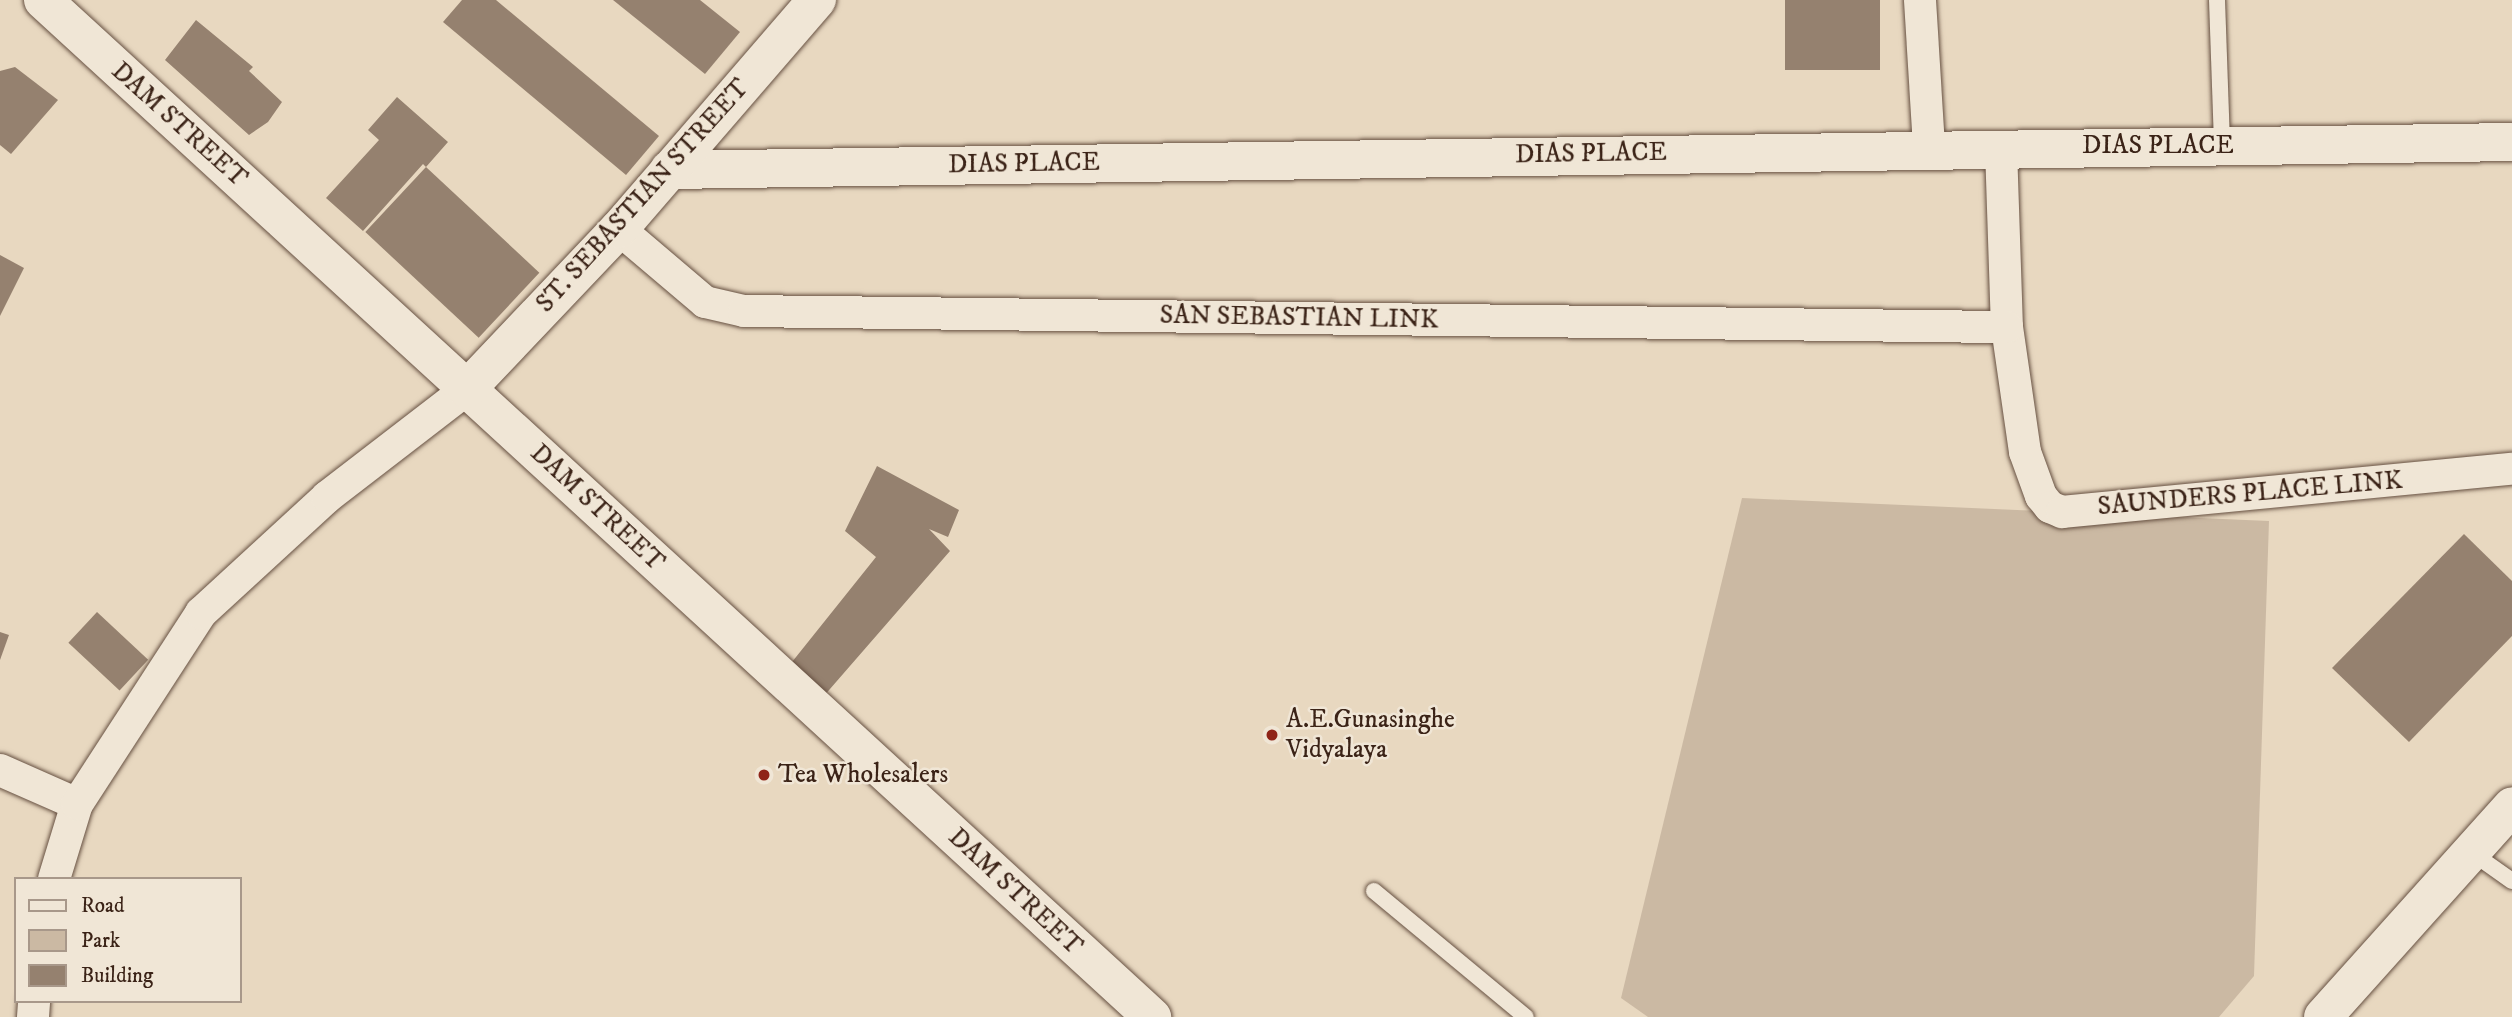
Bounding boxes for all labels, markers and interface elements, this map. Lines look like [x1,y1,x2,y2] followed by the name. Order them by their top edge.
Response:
[105,56,253,194] street label: DAM STREET
[530,73,756,319] street label: ST. SEBASTIAN STREET
[2082,130,2234,162] street label: DIAS PLACE
[1515,137,1667,171] street label: DIAS PLACE
[948,147,1100,181] street label: DIAS PLACE
[1159,300,1439,336] street label: SAN SEBASTIAN LINK
[523,438,671,578] street label: DAM STREET
[2096,465,2404,523] street label: SAUNDERS PLACE LINK
[1286,704,1455,766] place label: A.E.Gunasinghe Vidyalaya
[1264,727,1280,743] marker: A.E.Gunasinghe Vidyalaya
[778,759,948,791] place label: Tea Wholesalers
[756,767,772,783] marker: Tea Wholesalers
[941,822,1089,962] street label: DAM STREET
[14,877,242,1003] legend
[81,893,125,919] text: Road
[81,928,120,954] text: Park
[81,963,153,989] text: Building

